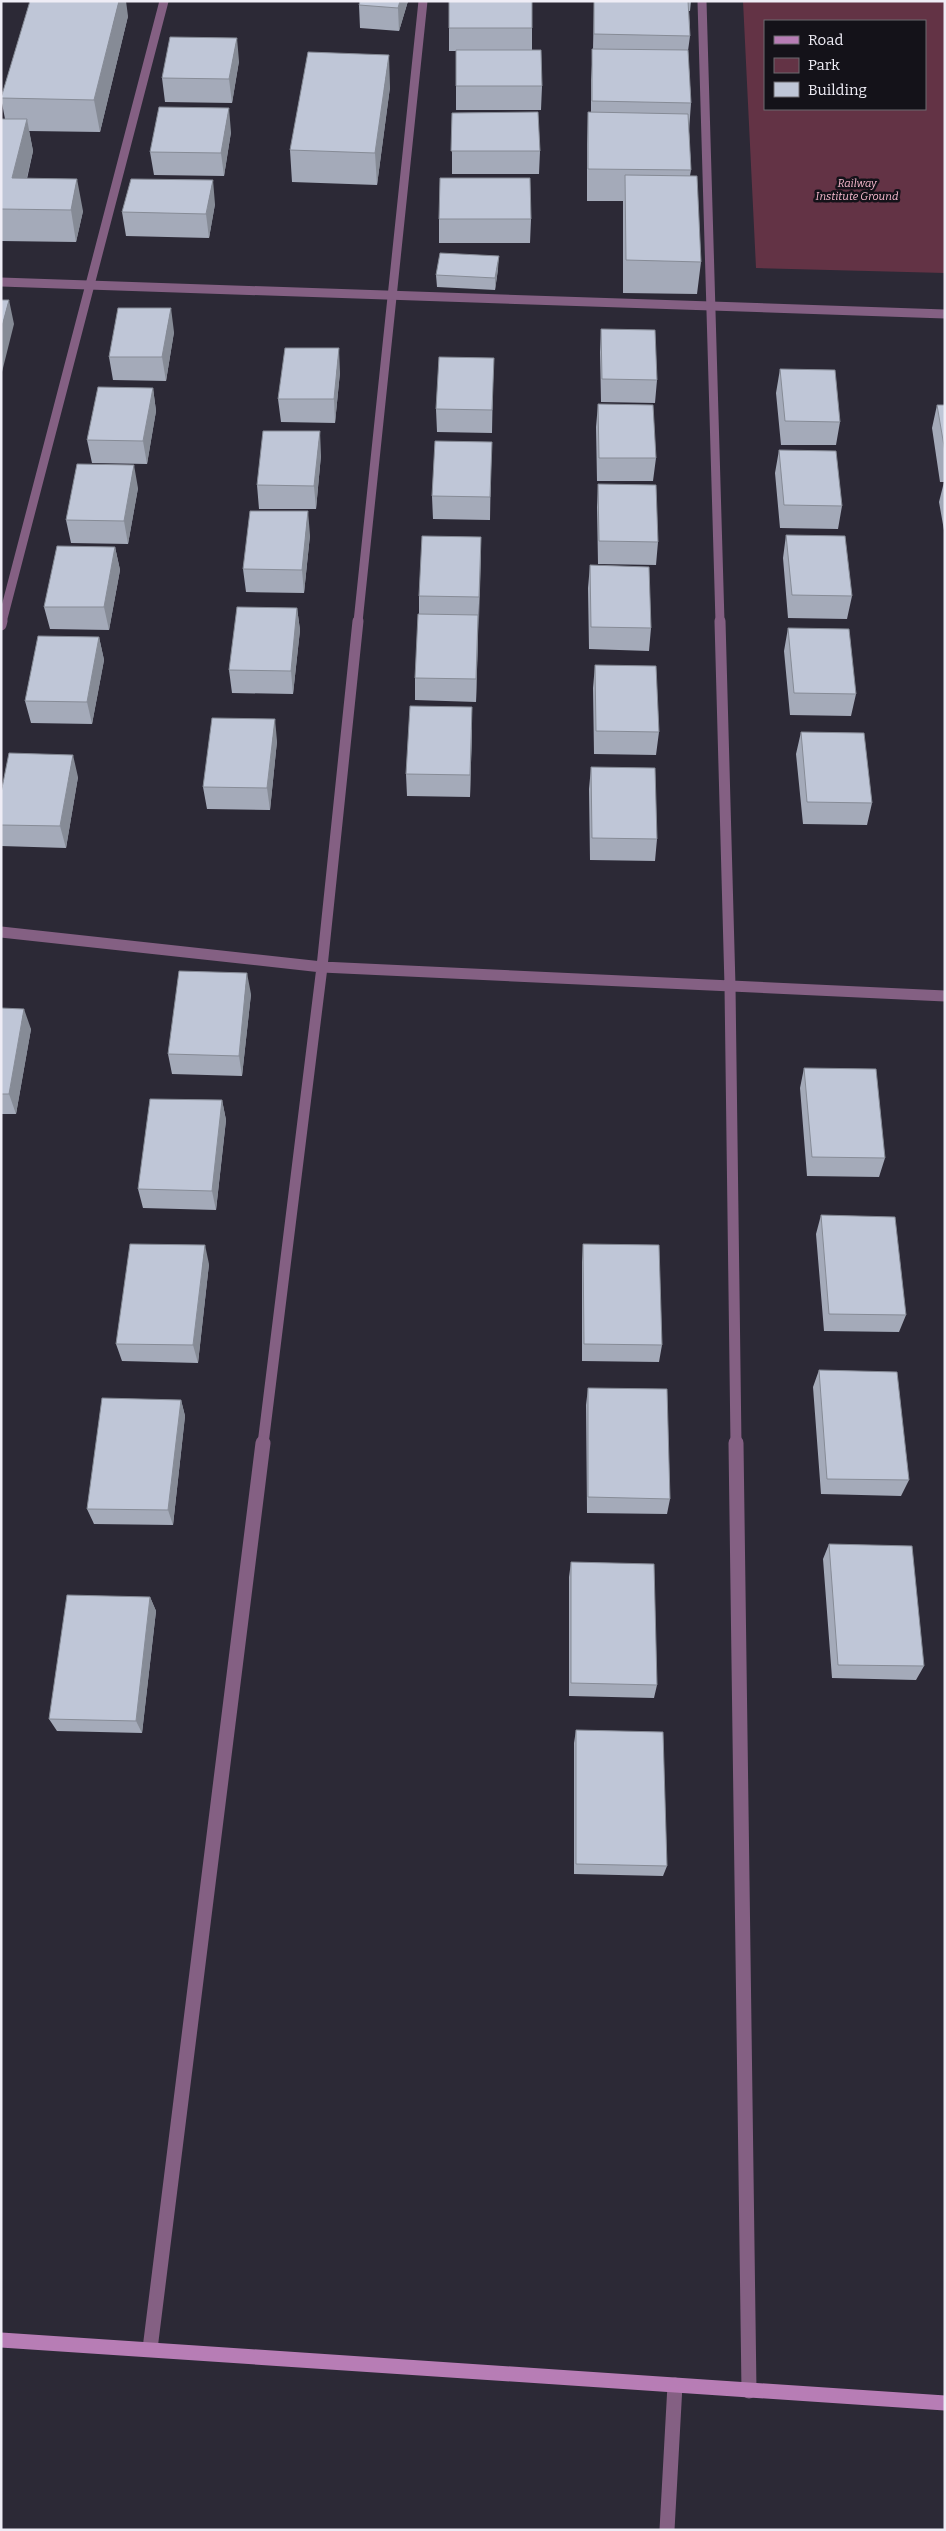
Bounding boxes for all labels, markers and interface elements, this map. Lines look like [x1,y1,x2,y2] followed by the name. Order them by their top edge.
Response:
[764,20,926,110] legend
[808,31,843,49] text: Road
[808,56,840,74] text: Park
[808,81,867,99] text: Building
[816,177,899,203] park label: Railway Institute Ground

